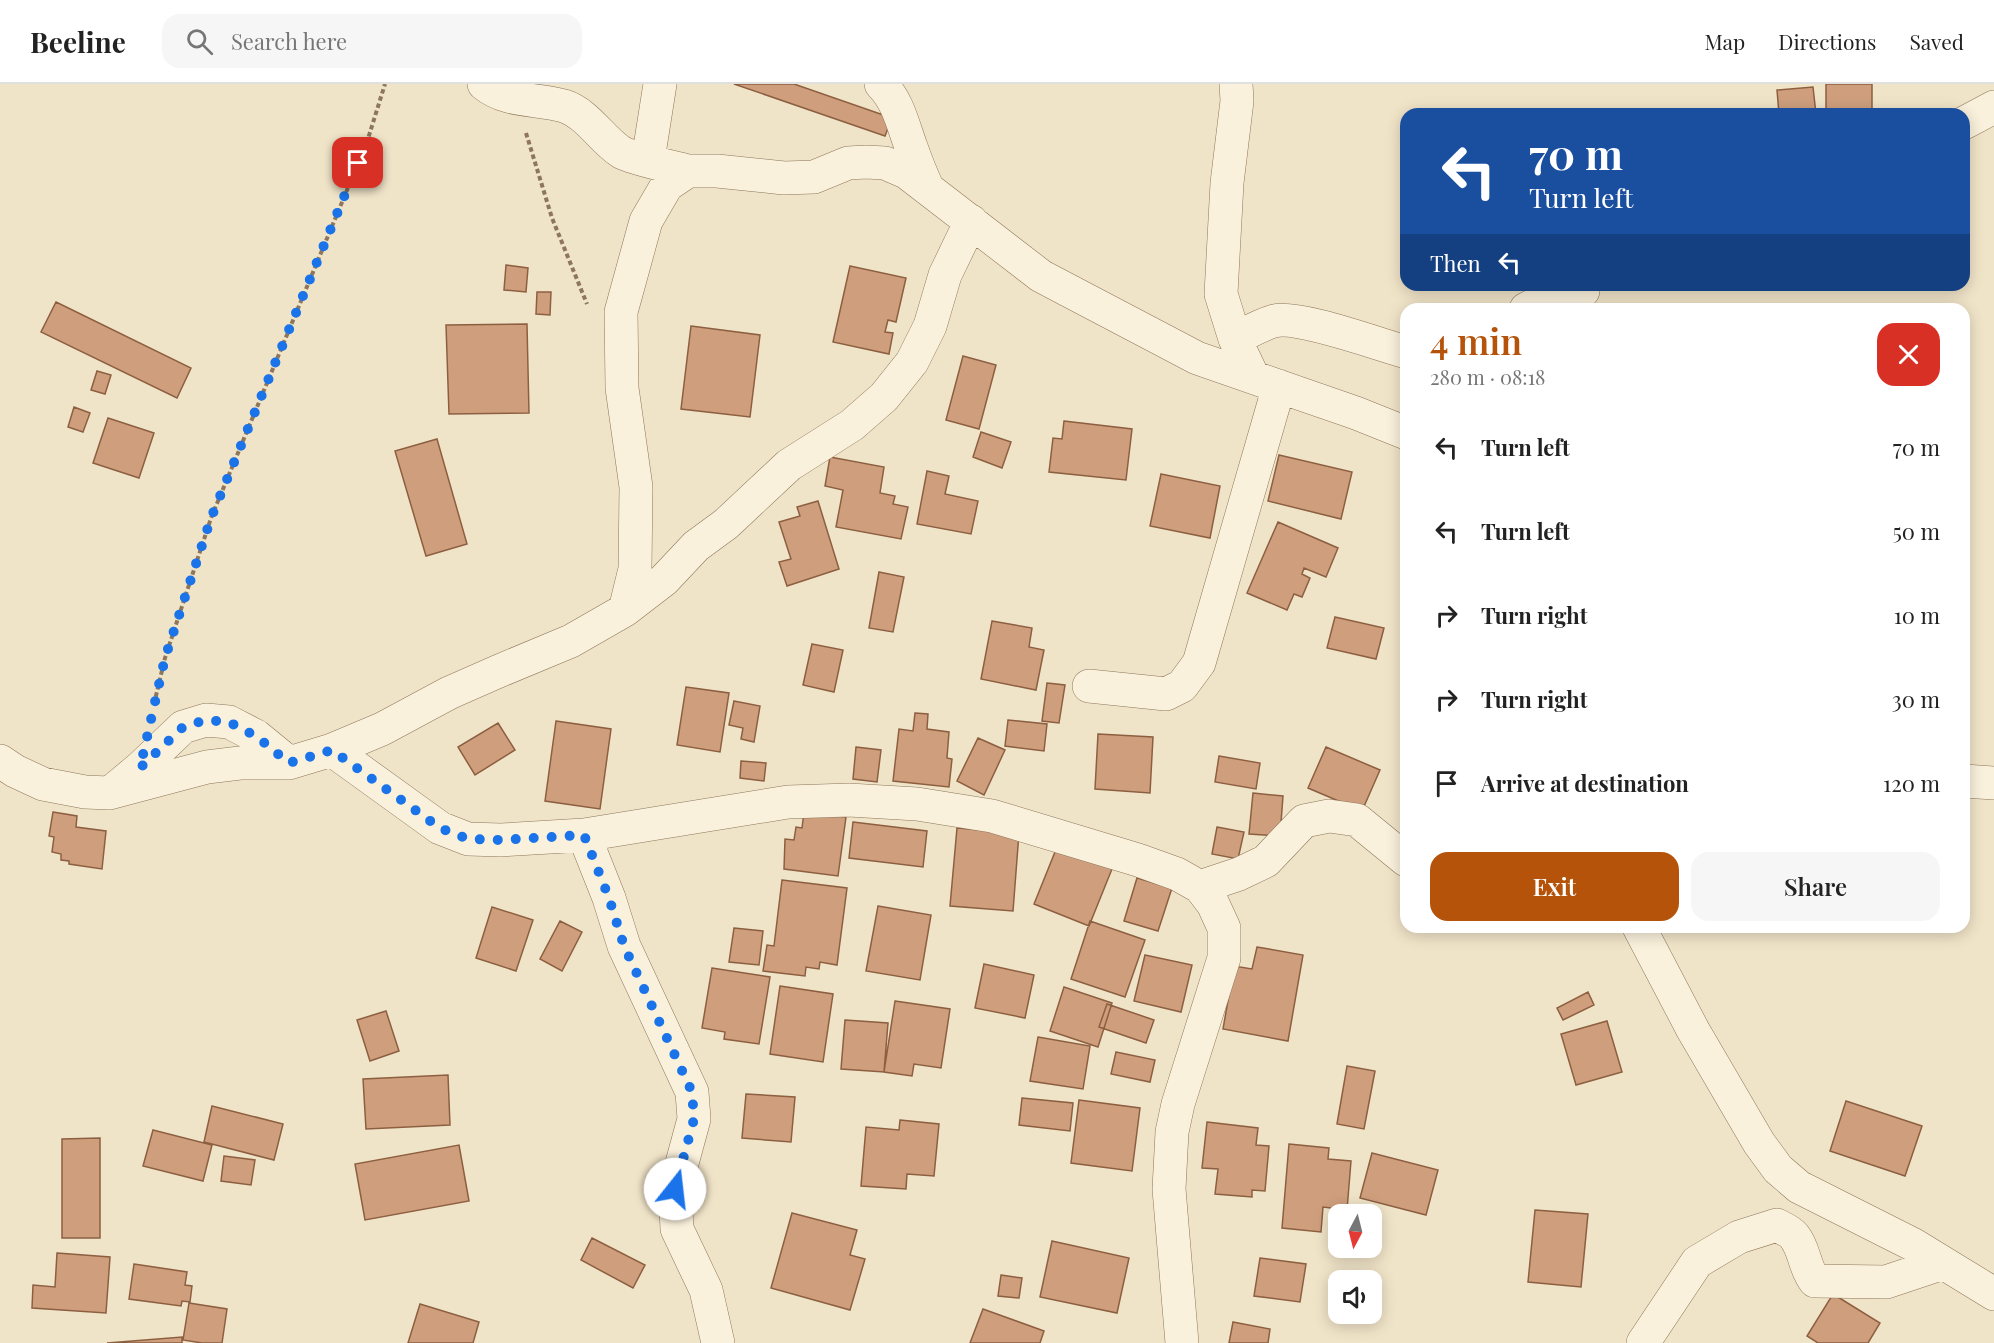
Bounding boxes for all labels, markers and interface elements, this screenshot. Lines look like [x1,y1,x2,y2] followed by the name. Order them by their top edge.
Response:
[162,14,582,68] search box
[30,23,126,60] text: Beeline
[183,25,216,58] icon: search
[231,26,347,56] text: Search here
[1704,27,1745,55] text: Map
[1778,27,1876,55] text: Directions
[1909,27,1964,55] text: Saved
[1529,125,1623,181] text: 70 m
[1430,132,1508,210] icon: left
[332,137,383,188] pin
[341,146,374,179] icon: arrive
[1529,179,1633,215] text: Turn left
[1493,246,1526,279] icon: left
[1430,248,1481,278] text: Then
[1430,316,1522,364] text: 4 min
[1877,323,1940,386] button: close
[1430,363,1545,390] text: 280 m · 08:18
[1430,431,1463,464] icon: left
[1481,432,1570,462] text: Turn left
[1893,432,1940,462] text: 70 m
[1430,515,1463,548] icon: left
[1481,516,1570,546] text: Turn left
[1893,516,1940,546] text: 50 m
[1430,599,1463,632] icon: right
[1481,600,1587,630] text: Turn right
[1894,600,1940,630] text: 10 m
[1430,683,1463,716] icon: right
[1481,684,1587,714] text: Turn right
[1892,684,1940,714] text: 30 m
[1430,767,1463,800] icon: arrive
[1481,768,1689,798] text: Arrive at destination
[1883,768,1940,798] text: 120 m
[1430,852,1679,921] button: Exit
[1691,852,1940,921] button: Share
[643,1157,707,1221] position arrow
[1328,1204,1382,1258] north arrow
[1328,1204,1382,1324] map controls
[1328,1270,1382,1324] button: sound

